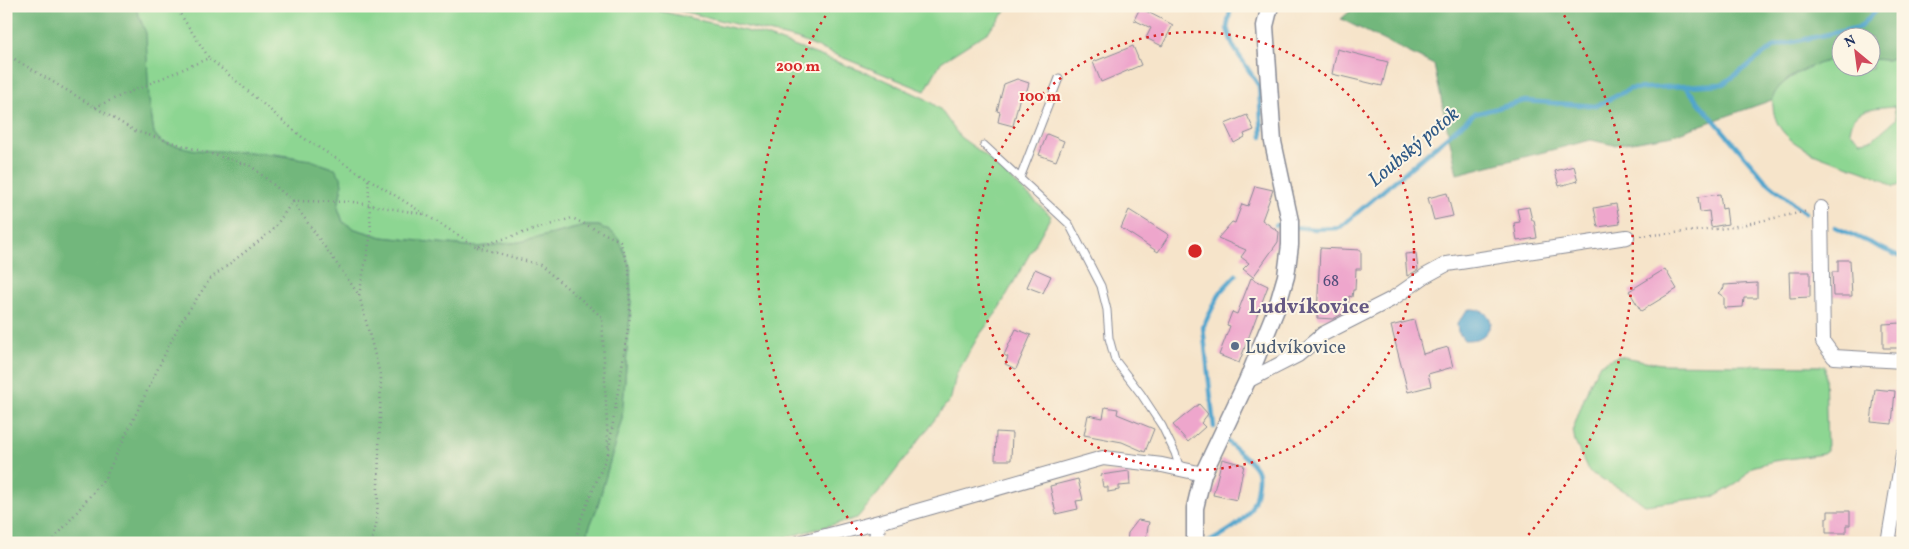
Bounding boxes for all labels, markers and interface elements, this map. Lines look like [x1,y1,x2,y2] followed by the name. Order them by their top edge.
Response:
[1832,28,1882,78] north arrow
[1841,31,1859,53] text: N
[776,57,820,78] text: 200 m
[1019,87,1062,108] text: 100 m
[1363,101,1466,194] water label: Loubský potok
[1186,242,1204,260] centre of rings
[1323,271,1339,293] house number: 68
[1249,293,1369,322] district label: Ludvíkovice
[1245,335,1346,361] place label: Ludvíkovice
[1229,340,1241,352] marker: Ludvíkovice

